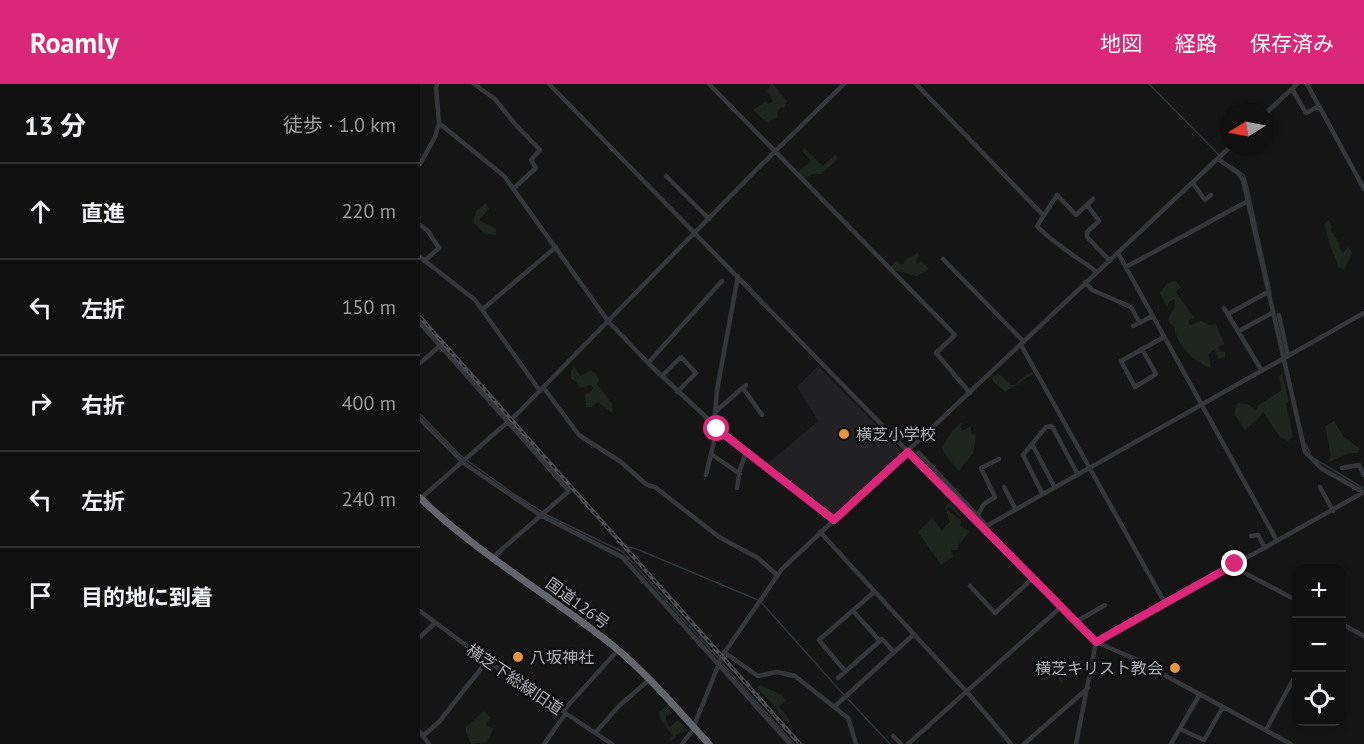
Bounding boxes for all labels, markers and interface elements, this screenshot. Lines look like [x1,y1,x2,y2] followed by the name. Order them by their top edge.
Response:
[30,24,119,61] text: Roamly
[1100,30,1142,57] text: 地図
[1175,30,1217,57] text: 経路
[1250,30,1334,57] text: 保存済み
[1220,102,1274,156] north arrow
[24,109,86,142] text: 13 分
[283,112,396,138] text: 徒歩 · 1.0 km
[24,195,57,228] icon: ahead
[342,198,396,224] text: 220 m
[81,199,125,227] text: 直進
[24,291,57,324] icon: left
[342,294,396,320] text: 150 m
[81,295,125,323] text: 左折
[24,387,57,420] icon: right
[342,390,396,416] text: 400 m
[81,391,125,419] text: 右折
[703,415,729,441] route start
[856,424,936,444] place label: 横芝小学校
[837,427,851,441] marker: 横芝小学校
[24,483,57,516] icon: left
[342,486,396,512] text: 240 m
[81,487,125,515] text: 左折
[1221,550,1247,576] route end
[1292,564,1346,726] map controls
[1292,564,1346,618] button: +
[542,573,614,633] street label: 国道126号
[24,579,57,612] icon: arrive
[81,583,213,611] text: 目的地に到着
[1292,618,1346,672] button: −
[463,639,567,719] street label: 横芝下総線旧道
[530,647,594,667] place label: 八坂神社
[511,650,525,664] marker: 八坂神社
[1035,658,1163,678] place label: 横芝キリスト教会
[1168,661,1182,675] marker: 横芝キリスト教会
[1292,672,1346,726] button: locate

